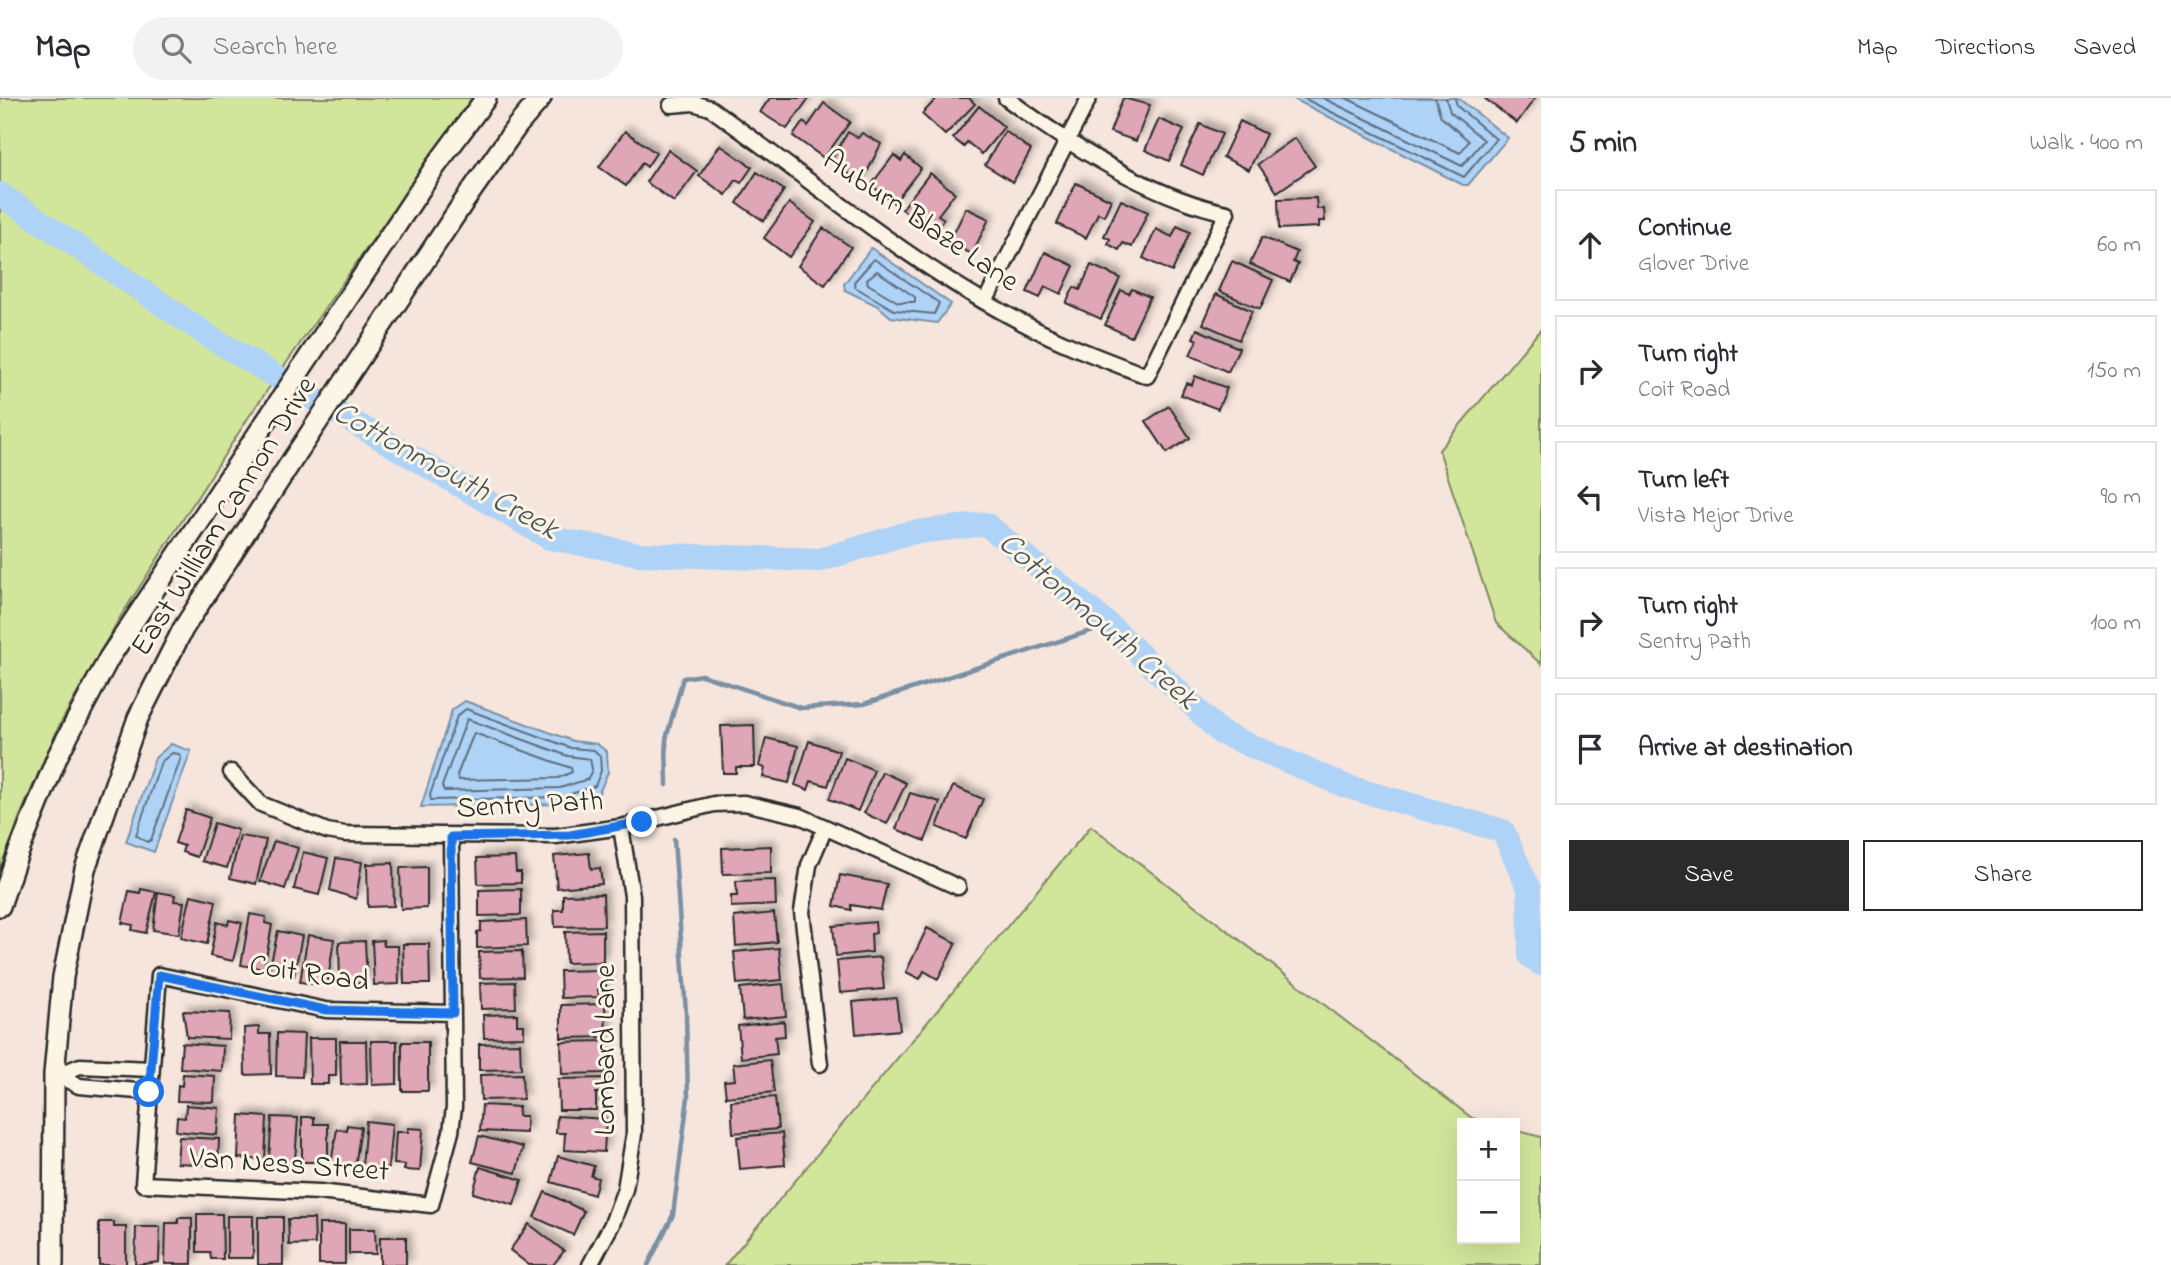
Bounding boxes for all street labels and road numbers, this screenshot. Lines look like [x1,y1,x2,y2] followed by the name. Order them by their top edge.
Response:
[813,140,1028,304] street label: Auburn Blaze Lane
[121,368,329,665] street label: East William Cannon Drive
[455,780,605,832] street label: Sentry Path
[246,945,372,1005] street label: Coit Road
[585,964,629,1136] street label: Lombard Lane
[187,1137,390,1195] street label: Van Ness Street

